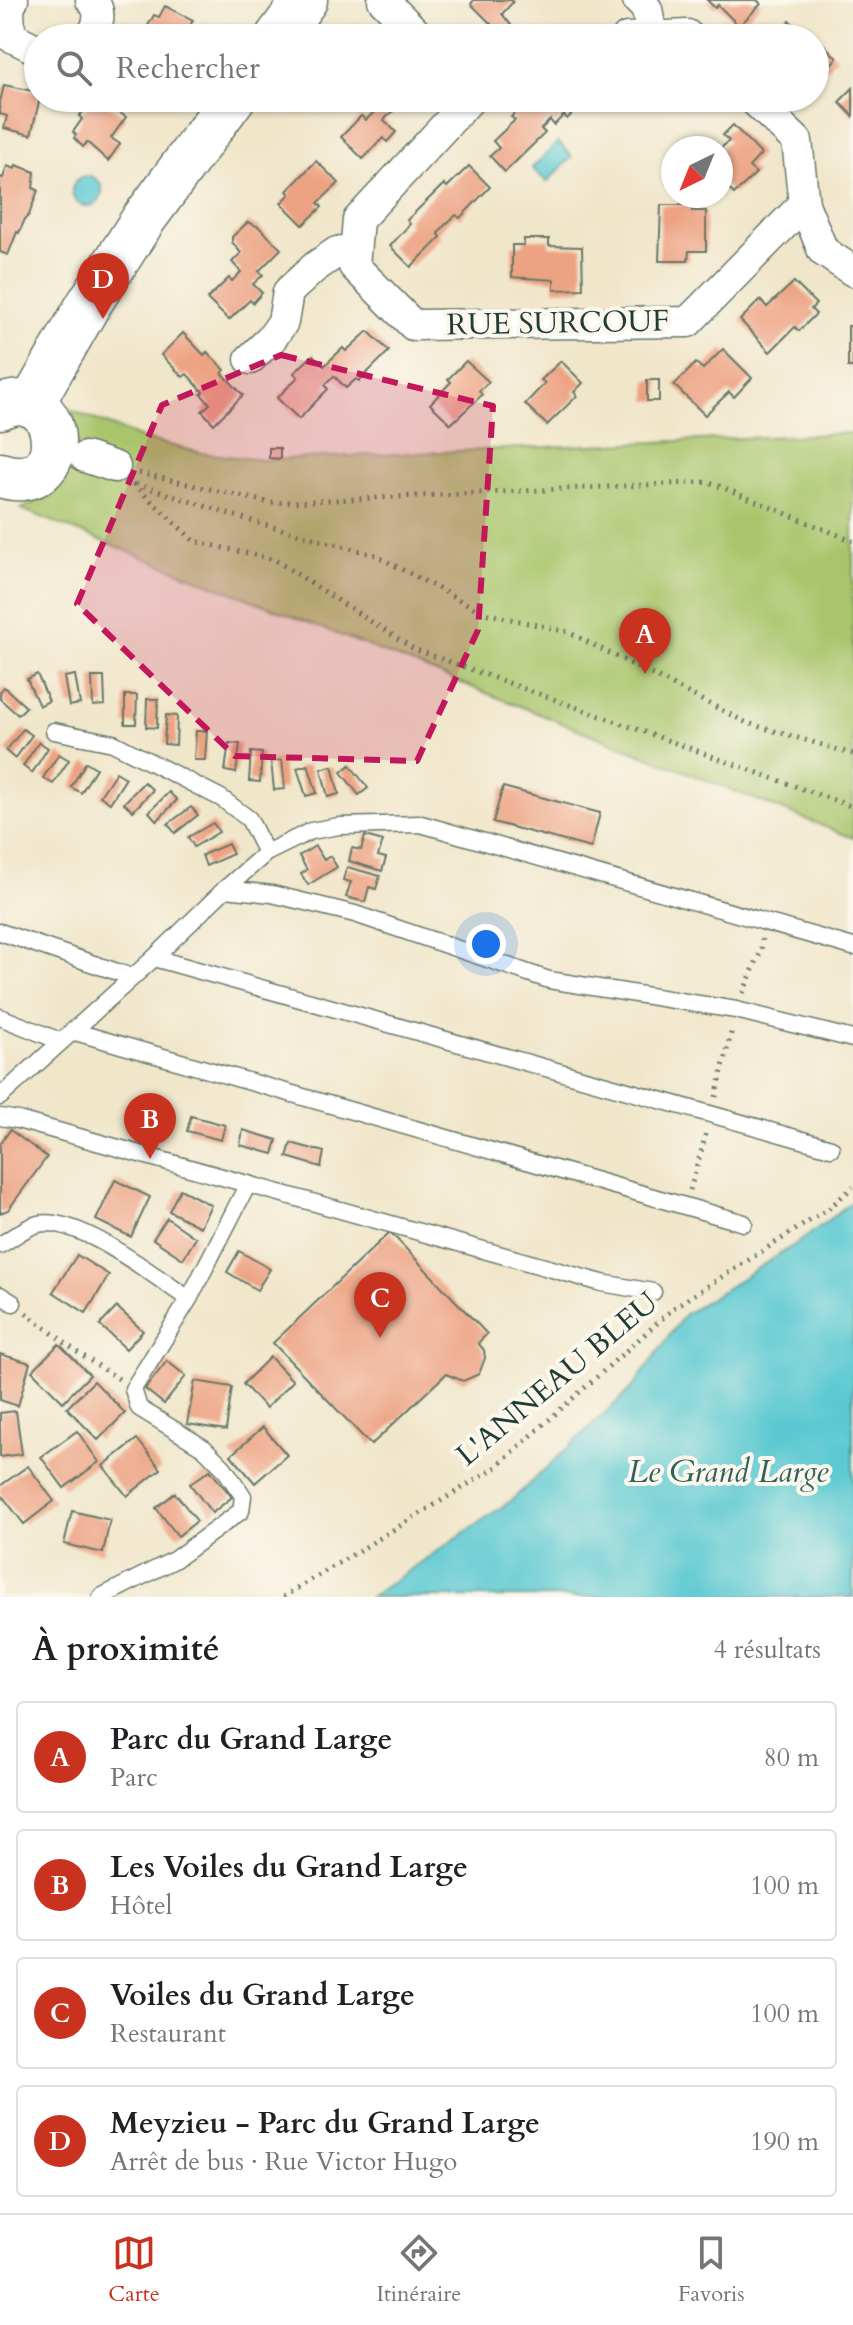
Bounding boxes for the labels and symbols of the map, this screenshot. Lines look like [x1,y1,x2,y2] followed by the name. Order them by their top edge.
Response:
[661,136,733,208] north arrow
[77,253,129,319] pin: D
[446,301,670,345] street label: RUE SURCOUF
[619,608,671,674] pin: A
[466,924,506,964] your location
[124,1093,176,1159] pin: B
[354,1272,406,1338] pin: C
[448,1282,667,1476] street label: L'ANNEAU BLEU
[628,1450,829,1494] water label: Le Grand Large

